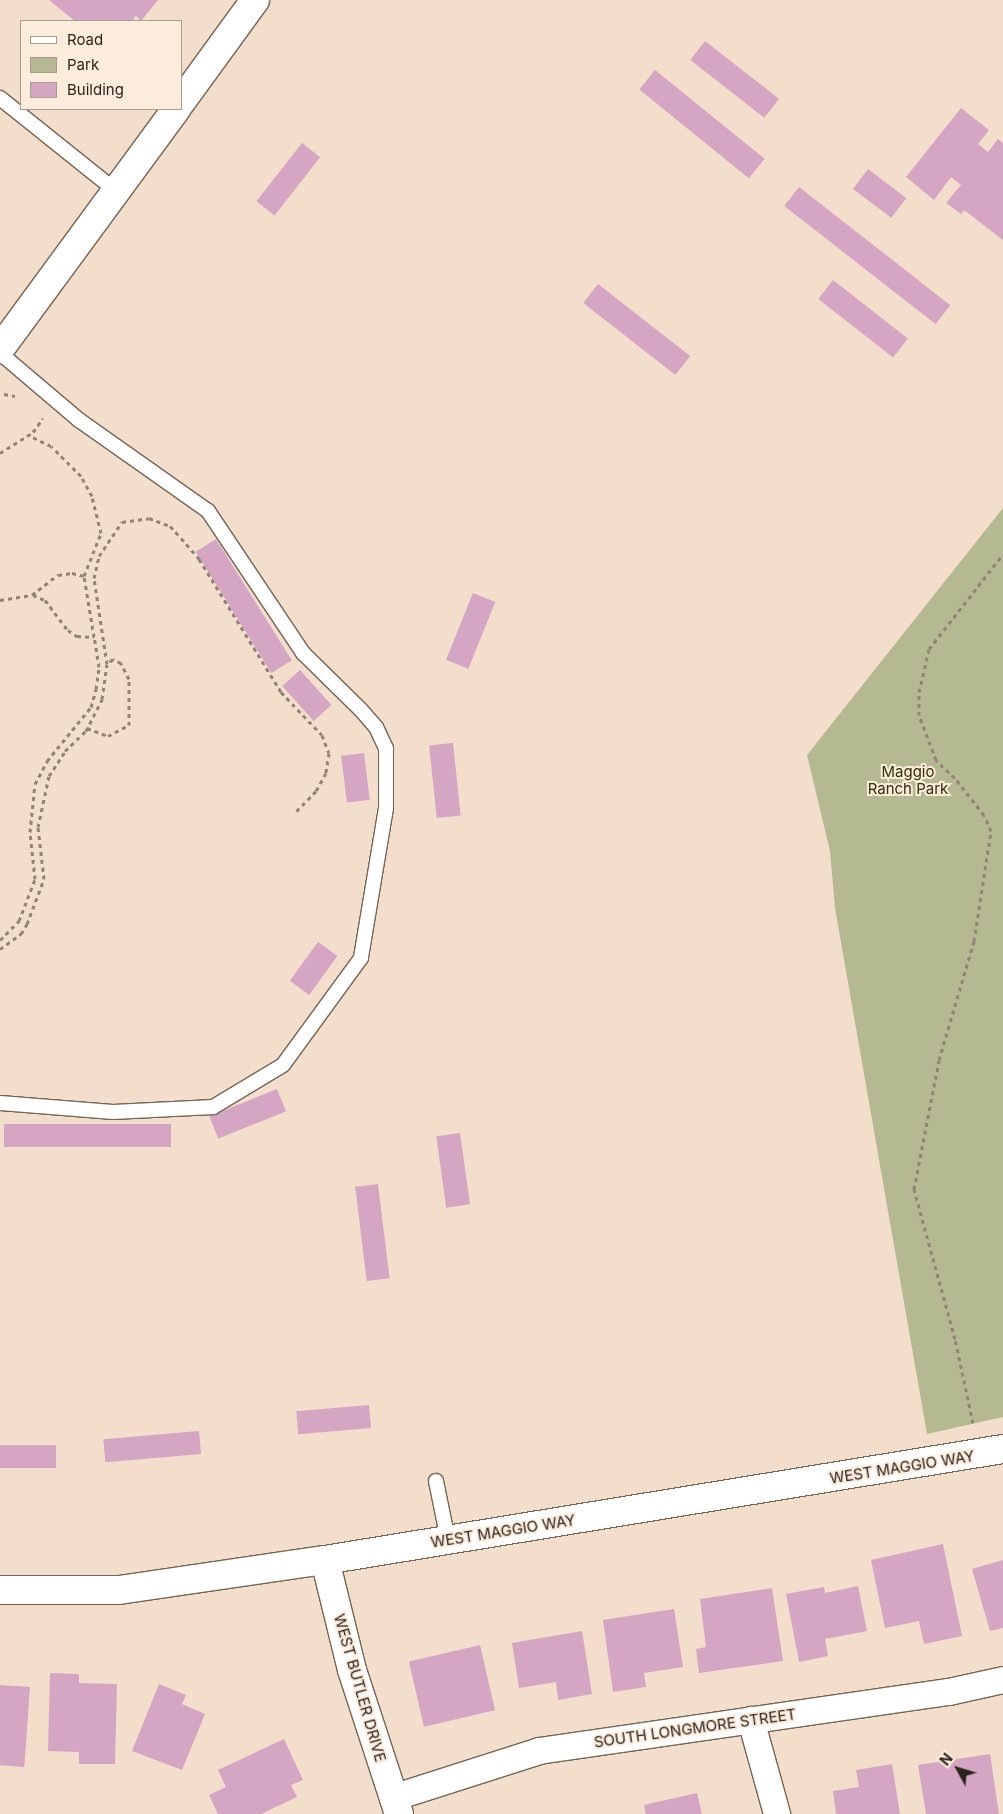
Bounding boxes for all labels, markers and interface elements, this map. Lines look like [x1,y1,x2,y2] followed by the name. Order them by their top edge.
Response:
[20,20,182,110] legend
[67,30,103,49] text: Road
[67,55,99,74] text: Park
[67,80,124,99] text: Building
[868,762,948,797] park label: Maggio Ranch Park
[828,1447,976,1487] street label: WEST MAGGIO WAY
[429,1511,577,1551] street label: WEST MAGGIO WAY
[330,1612,390,1764] street label: WEST BUTLER DRIVE
[593,1705,797,1751] street label: SOUTH LONGMORE STREET
[933,1744,983,1794] north arrow
[936,1750,956,1769] text: N

